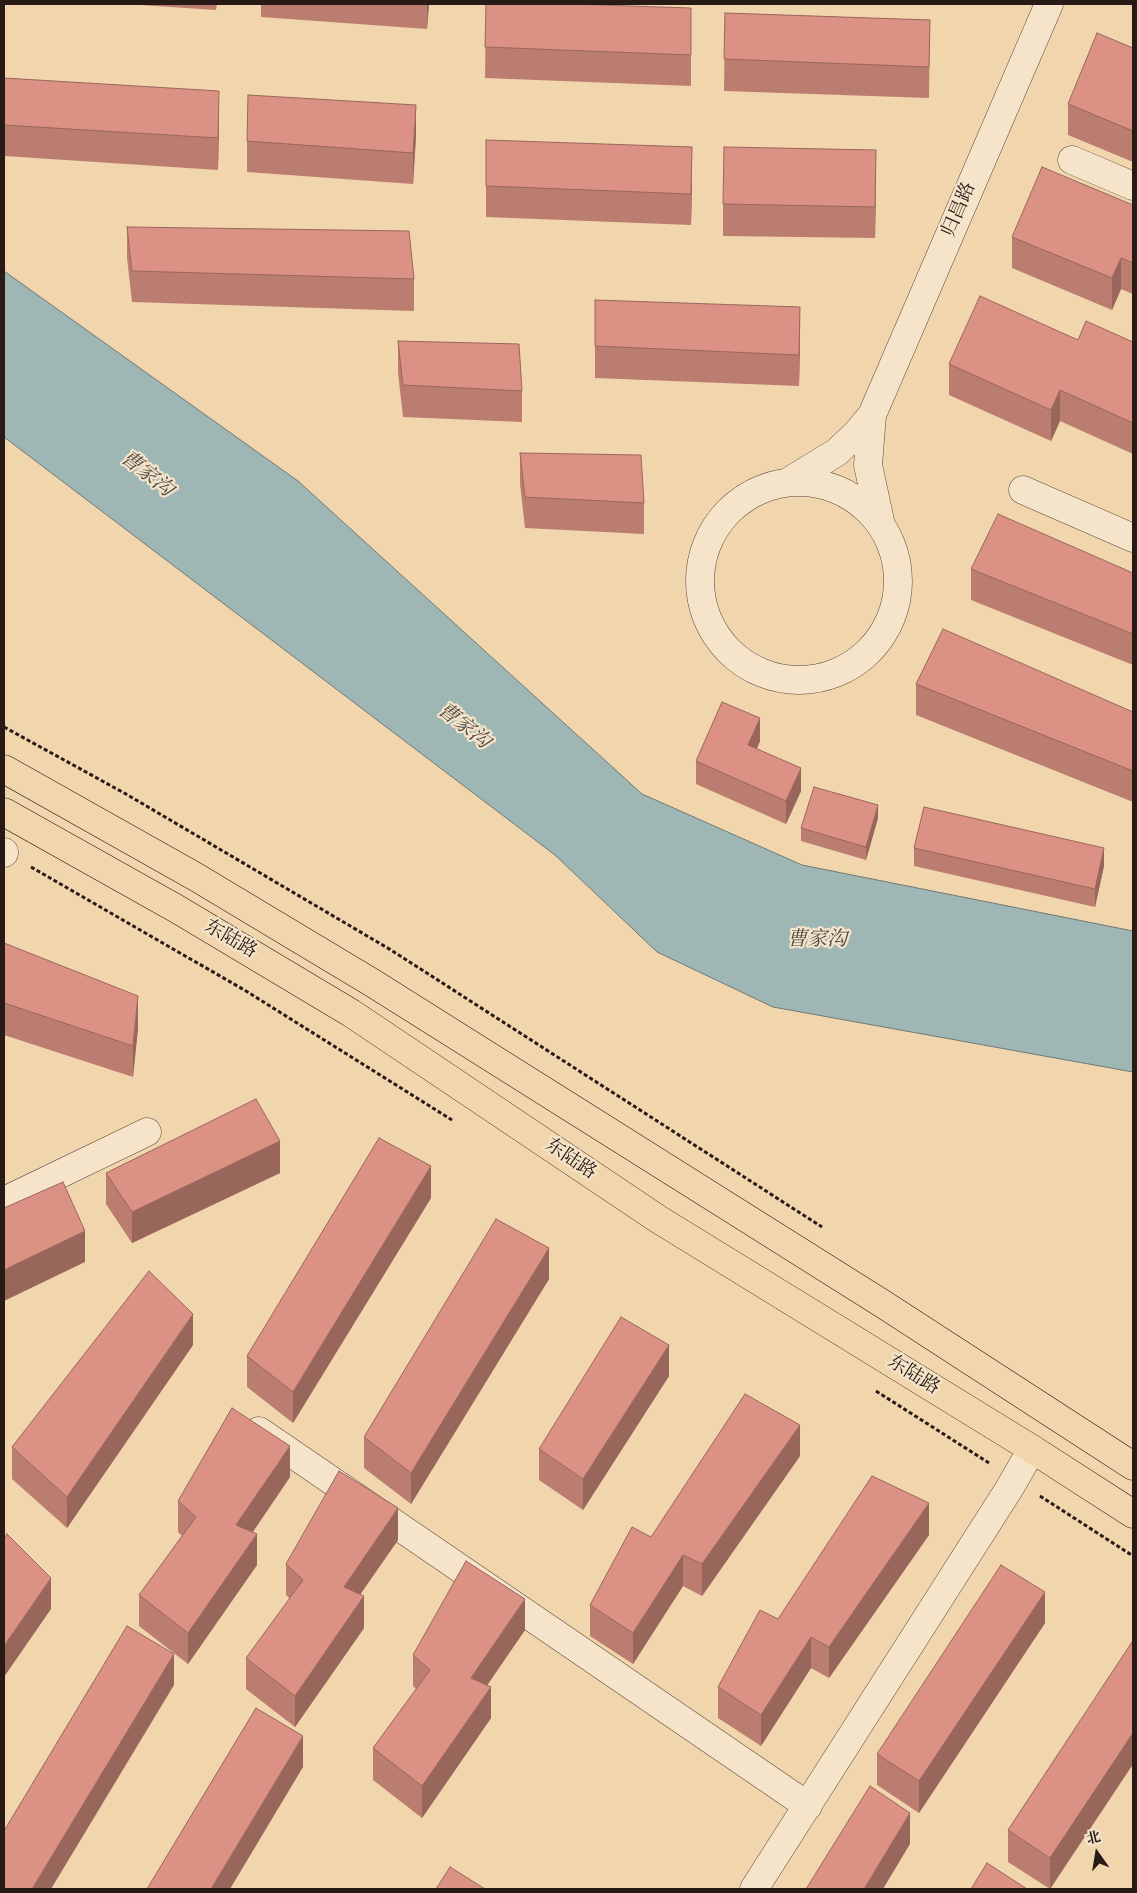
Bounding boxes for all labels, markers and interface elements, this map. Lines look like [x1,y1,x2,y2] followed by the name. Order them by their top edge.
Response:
[938,179,982,241] street label: 归昌路
[115,447,177,503] water label: 曹家沟
[432,699,494,755] water label: 曹家沟
[200,916,260,964] street label: 东陆路
[787,929,847,953] water label: 曹家沟
[540,1135,600,1185] street label: 东陆路
[883,1351,943,1401] street label: 东陆路
[1072,1828,1122,1878] north arrow
[1085,1828,1102,1849] text: 北

